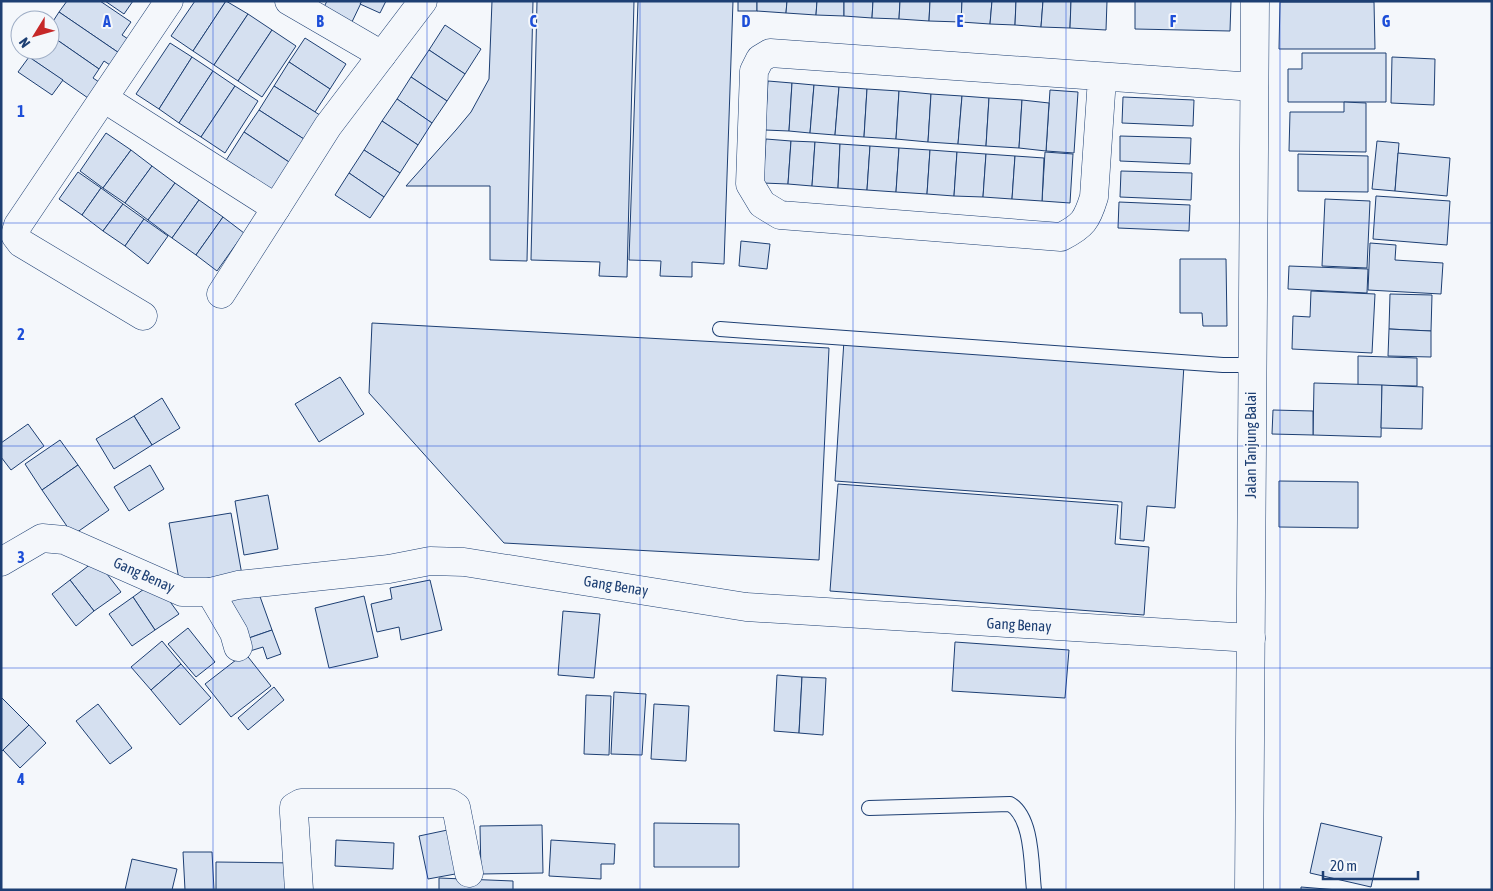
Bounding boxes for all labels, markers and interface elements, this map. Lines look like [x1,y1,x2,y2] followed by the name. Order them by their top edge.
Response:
[10,10,60,60] north arrow
[102,12,111,30] text: A
[316,12,324,30] text: B
[529,12,537,30] text: C
[742,12,751,30] text: D
[957,12,964,30] text: E
[1170,12,1177,30] text: F
[1382,12,1391,30] text: G
[16,35,33,51] text: N
[17,102,25,120] text: 1
[17,325,25,343] text: 2
[1242,392,1259,498] street label: Jalan Tanjung Balai
[17,548,25,566] text: 3
[111,554,177,596] street label: Gang Benay
[583,572,650,599] street label: Gang Benay
[986,614,1052,635] street label: Gang Benay
[16,770,25,788] text: 4
[1323,848,1418,880] scale bar
[1330,857,1357,874] text: 20 m

